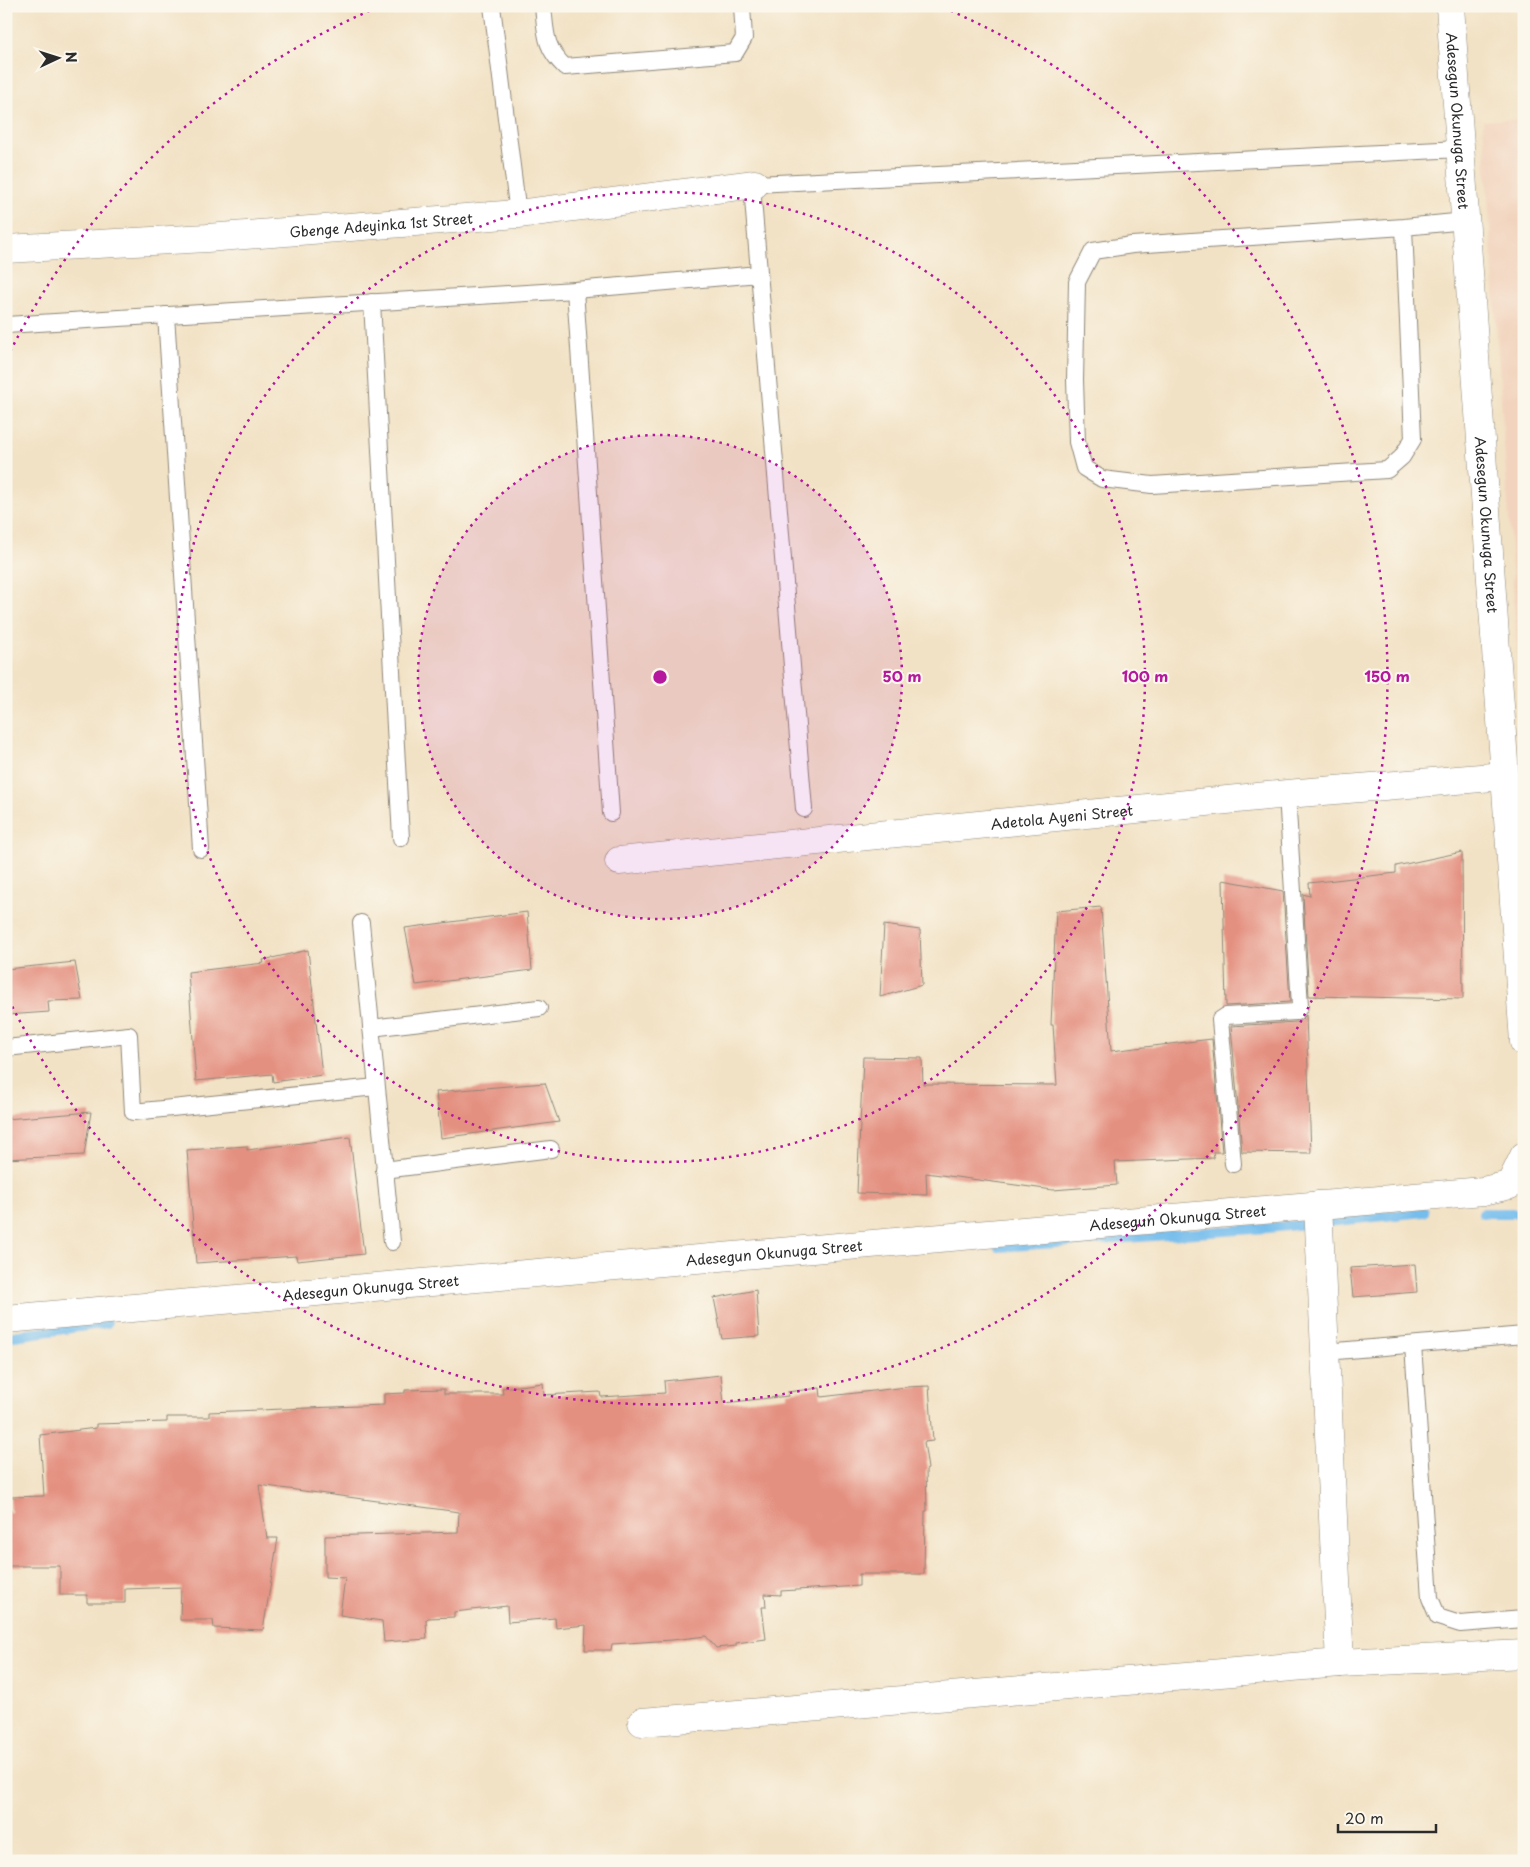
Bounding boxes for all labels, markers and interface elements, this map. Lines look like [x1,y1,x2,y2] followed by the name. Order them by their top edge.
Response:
[1441,31,1475,210] street label: Adesegun Okunuga Street
[32,32,82,82] north arrow
[61,51,82,63] text: N
[289,207,474,242] street label: Gbenge Adeyinka 1st Street
[1470,435,1504,614] street label: Adesegun Okunuga Street
[883,664,921,687] text: 50 m
[1122,664,1168,687] text: 100 m
[1364,664,1410,687] text: 150 m
[651,668,669,686] centre of rings
[990,799,1134,834] street label: Adetola Ayeni Street
[1088,1199,1267,1236] street label: Adesegun Okunuga Street
[685,1234,864,1271] street label: Adesegun Okunuga Street
[281,1269,460,1306] street label: Adesegun Okunuga Street
[1338,1802,1435,1834] scale bar
[1345,1806,1384,1829] text: 20 m

